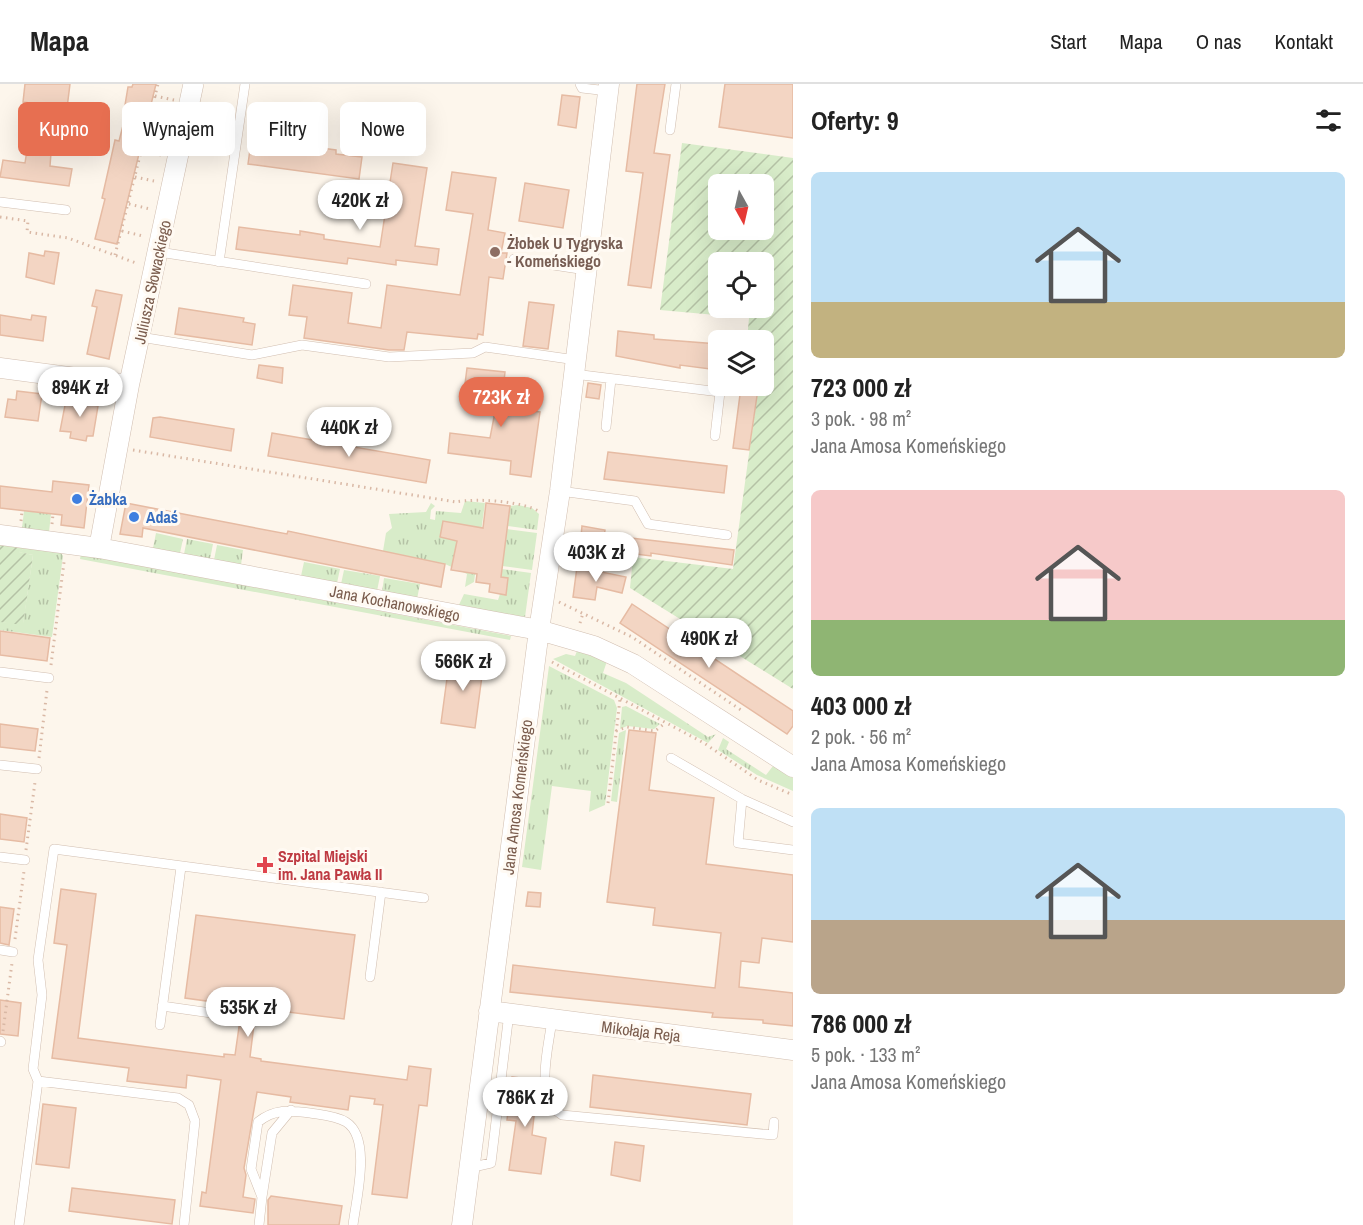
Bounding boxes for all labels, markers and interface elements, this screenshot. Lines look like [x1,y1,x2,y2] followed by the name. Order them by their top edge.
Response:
[30,22,89,60] text: Mapa
[1050,27,1087,56] text: Start
[1120,27,1163,56] text: Mapa
[1196,27,1242,56] text: O nas
[1275,27,1333,56] text: Kontakt
[18,102,110,156] chip: Kupno
[122,102,235,156] chip: Wynajem
[247,102,328,156] chip: Filtry
[340,102,426,156] chip: Nowe
[811,103,899,138] text: Oferty: 9
[1312,104,1345,137] icon: filters
[708,174,774,240] north arrow
[708,174,774,396] map controls
[305,180,415,231] pin: 420K zł
[332,186,388,213] text: 420K zł
[1024,211,1132,319] icon: home
[128,218,176,346] street label: Juliusza Słowackiego
[507,232,623,272] place label: Żłobek U Tygryska - Komeńskiego
[488,245,502,259] marker: Żłobek U Tygryska - Komeńskiego
[708,252,774,318] button: locate
[708,330,774,396] button: layers
[25,367,135,418] pin: 894K zł
[811,370,911,405] text: 723 000 zł
[52,373,108,400] text: 894K zł
[446,377,556,428] pin: 723K zł
[473,383,529,410] text: 723K zł
[811,405,911,432] text: 3 pok. · 98 m²
[294,407,404,458] pin: 440K zł
[321,413,377,440] text: 440K zł
[811,432,1006,459] text: Jana Amosa Komeńskiego
[89,488,128,510] place label: Żabka
[70,492,84,506] marker: Żabka
[146,506,178,528] place label: Adaś
[127,510,141,524] marker: Adaś
[1024,529,1132,637] icon: home
[541,532,651,583] pin: 403K zł
[568,538,624,565] text: 403K zł
[328,580,462,626] street label: Jana Kochanowskiego
[654,618,764,669] pin: 490K zł
[681,624,737,651] text: 490K zł
[408,641,518,692] pin: 566K zł
[435,647,491,674] text: 566K zł
[811,688,911,723] text: 403 000 zł
[497,718,537,876] street label: Jana Amosa Komeńskiego
[811,723,911,750] text: 2 pok. · 56 m²
[811,750,1006,777] text: Jana Amosa Komeńskiego
[278,845,382,885] place label: Szpital Miejski im. Jana Pawła II
[1024,847,1132,955] icon: home
[256,856,274,874] marker: Szpital Miejski im. Jana Pawła II
[193,987,303,1038] pin: 535K zł
[220,993,276,1020] text: 535K zł
[811,1006,911,1041] text: 786 000 zł
[600,1015,682,1047] street label: Mikołaja Reja
[811,1041,920,1068] text: 5 pok. · 133 m²
[811,1068,1006,1095] text: Jana Amosa Komeńskiego
[470,1077,580,1128] pin: 786K zł
[497,1083,553,1110] text: 786K zł

